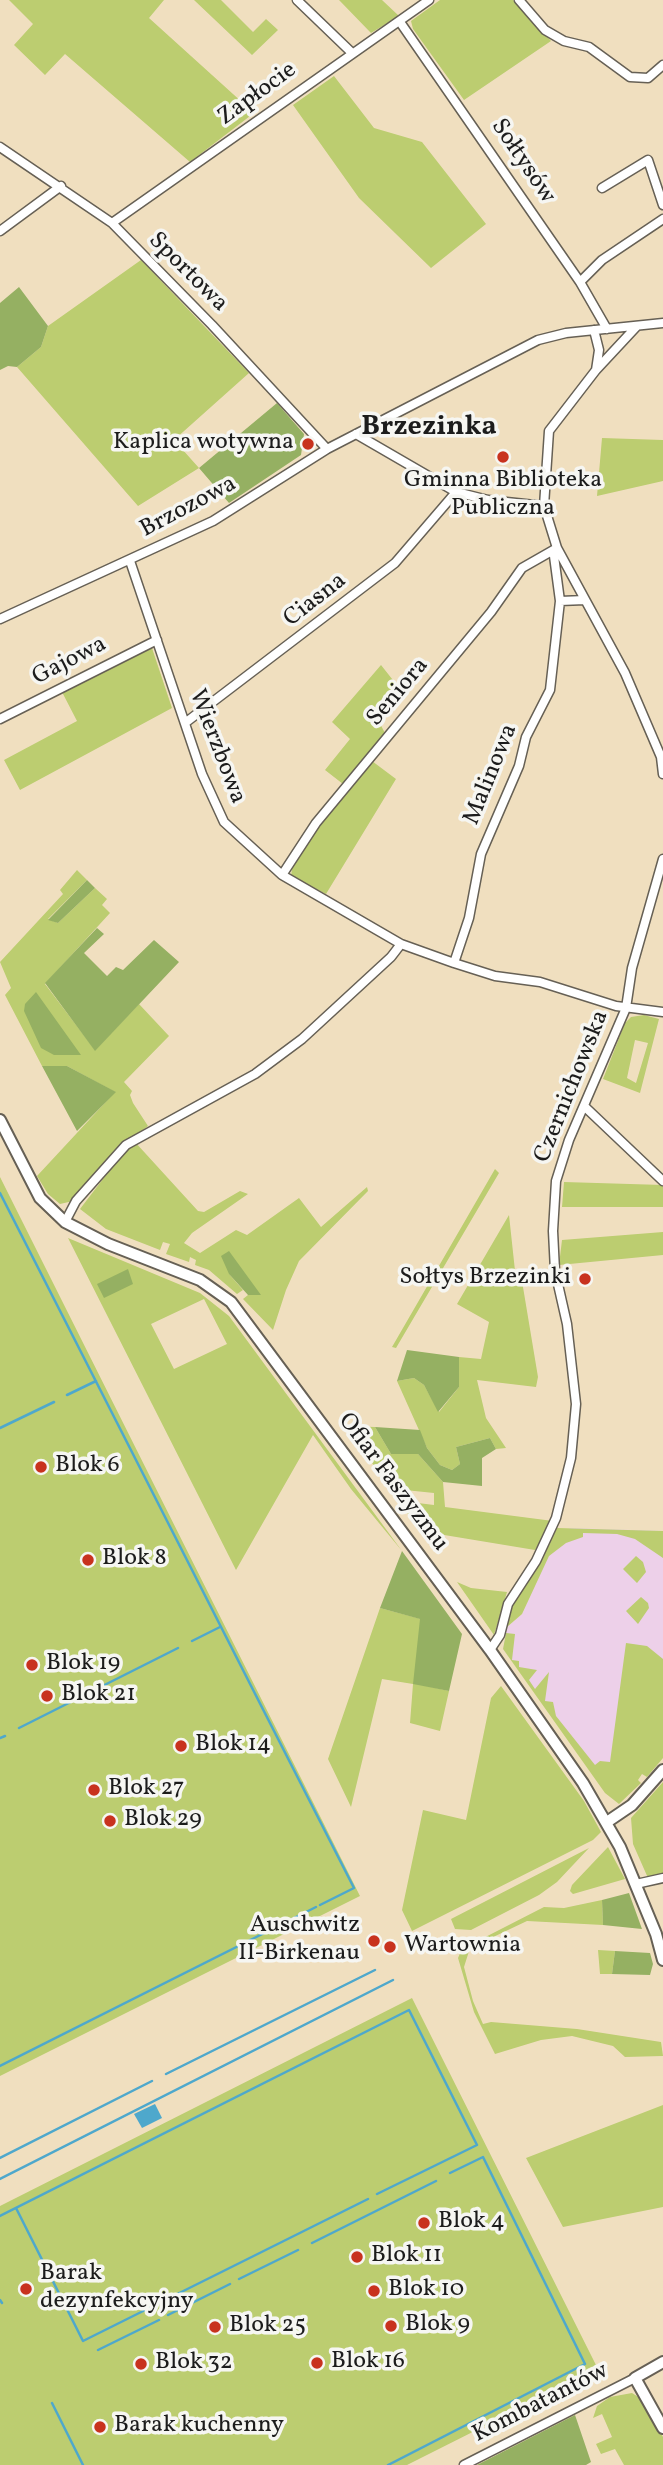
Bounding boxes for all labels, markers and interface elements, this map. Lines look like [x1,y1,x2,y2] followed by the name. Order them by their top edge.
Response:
[213,57,303,133] street label: Zapłocie
[483,114,561,210] street label: Sołtysów
[141,227,233,319] street label: Sportowa
[361,412,497,446] district label: Brzezinka
[113,430,294,458] place label: Kaplica wotywna
[300,436,316,452] marker: Kaplica wotywna
[495,449,511,465] marker: Gminna Biblioteka Publiczna
[404,468,602,524] place label: Gminna Biblioteka Publiczna
[136,471,242,545] street label: Brzozowa
[279,568,353,634] street label: Ciasna
[28,631,112,693] street label: Gajowa
[362,653,436,733] street label: Seniora
[181,686,251,808] street label: Wierzbowa
[459,720,525,830] street label: Malinowa
[529,1007,617,1167] street label: Czernichowska
[399,1265,571,1293] place label: Sołtys Brzezinki
[577,1271,593,1287] marker: Sołtys Brzezinki
[331,1408,453,1558] street label: Ofiar Faszyzmu
[55,1453,120,1481] place label: Blok 6
[33,1459,49,1475] marker: Blok 6
[102,1546,167,1574] place label: Blok 8
[80,1552,96,1568] marker: Blok 8
[46,1651,120,1679] place label: Blok 19
[24,1657,40,1673] marker: Blok 19
[61,1682,136,1710] place label: Blok 21
[39,1688,55,1704] marker: Blok 21
[195,1732,271,1760] place label: Blok 14
[173,1738,189,1754] marker: Blok 14
[108,1776,184,1804] place label: Blok 27
[86,1782,102,1798] marker: Blok 27
[124,1807,202,1835] place label: Blok 29
[102,1813,118,1829] marker: Blok 29
[238,1913,360,1969] place label: Auschwitz II-Birkenau
[366,1933,382,1949] marker: Auschwitz II-Birkenau
[404,1933,521,1961] place label: Wartownia
[382,1939,398,1955] marker: Wartownia
[438,2209,505,2237] place label: Blok 4
[416,2215,432,2231] marker: Blok 4
[371,2243,442,2271] place label: Blok 11
[349,2249,365,2265] marker: Blok 11
[40,2261,193,2317] place label: Barak dezynfekcyjny
[388,2277,464,2305] place label: Blok 10
[18,2281,34,2297] marker: Barak dezynfekcyjny
[366,2283,382,2299] marker: Blok 10
[405,2312,470,2340] place label: Blok 9
[229,2313,306,2341] place label: Blok 25
[383,2318,399,2334] marker: Blok 9
[207,2319,223,2335] marker: Blok 25
[331,2349,405,2377] place label: Blok 16
[155,2350,233,2378] place label: Blok 32
[309,2355,325,2371] marker: Blok 16
[133,2356,149,2372] marker: Blok 32
[469,2358,613,2450] street label: Kombatantów
[114,2413,284,2441] place label: Barak kuchenny
[92,2419,108,2435] marker: Barak kuchenny

